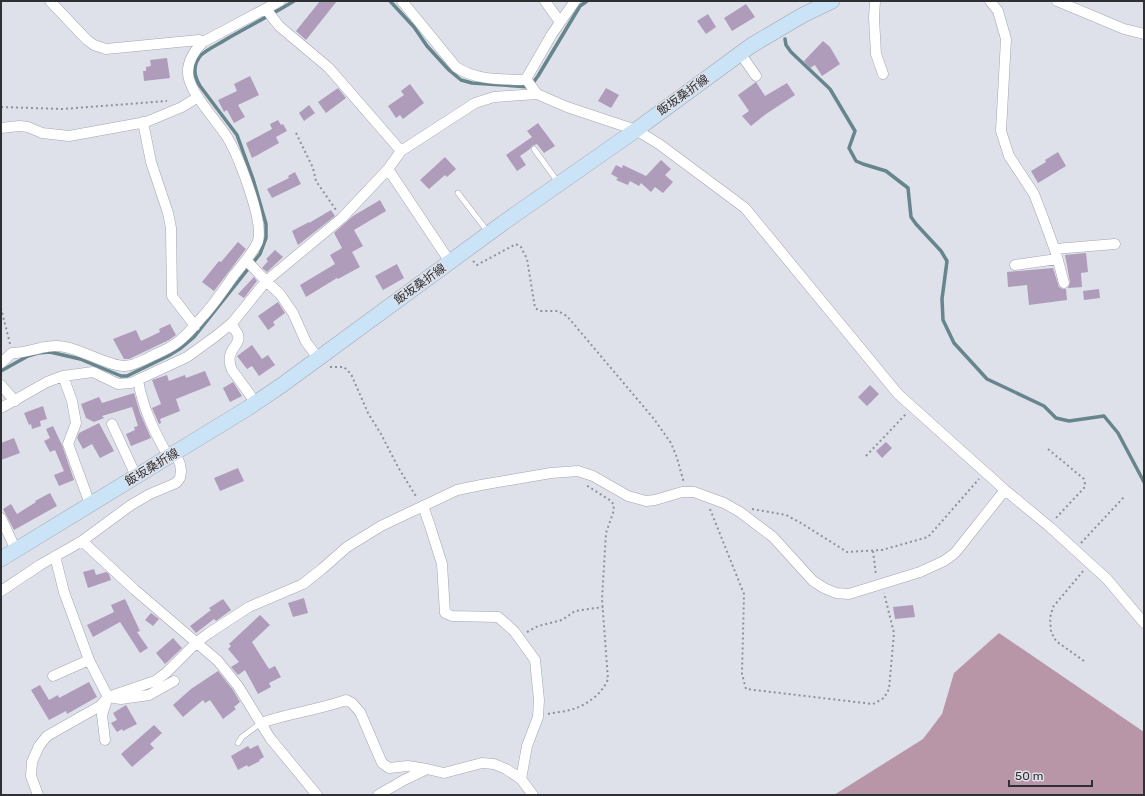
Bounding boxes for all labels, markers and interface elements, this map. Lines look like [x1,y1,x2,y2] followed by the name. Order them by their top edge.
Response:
[655,72,711,118] street label: 飯坂桑折線
[392,261,448,307] street label: 飯坂桑折線
[123,446,181,488] street label: 飯坂桑折線
[1009,762,1092,788] scale bar
[1015,769,1043,783] text: 50 m

